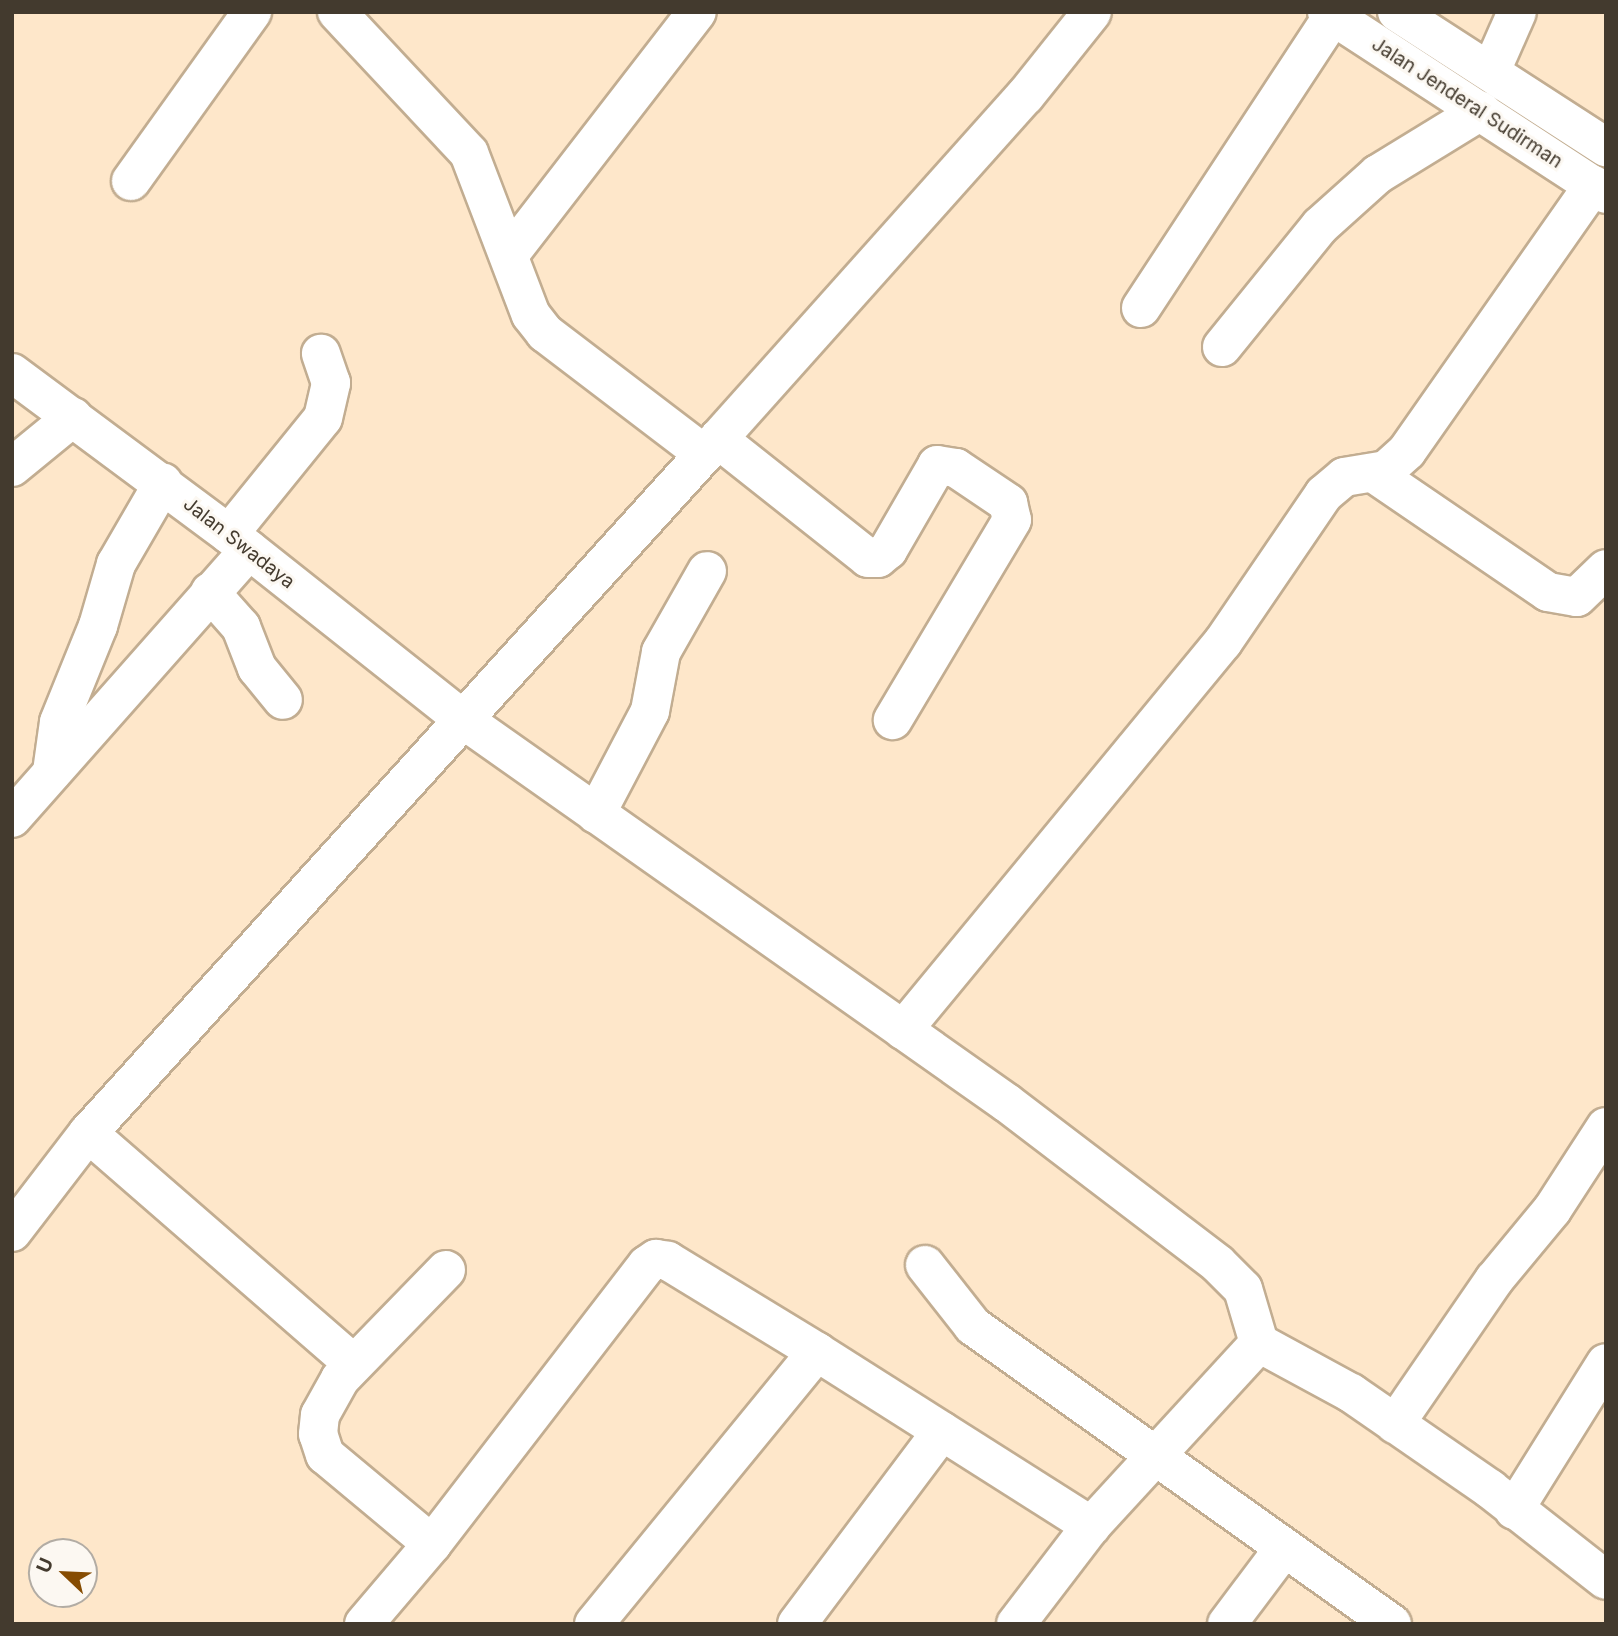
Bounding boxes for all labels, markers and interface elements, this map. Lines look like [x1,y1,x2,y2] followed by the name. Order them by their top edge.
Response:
[1367,33,1567,173] street label: Jalan Jenderal Sudirman
[179,492,299,594] street label: Jalan Swadaya
[28,1538,98,1608] north arrow
[32,1554,58,1576] text: U

